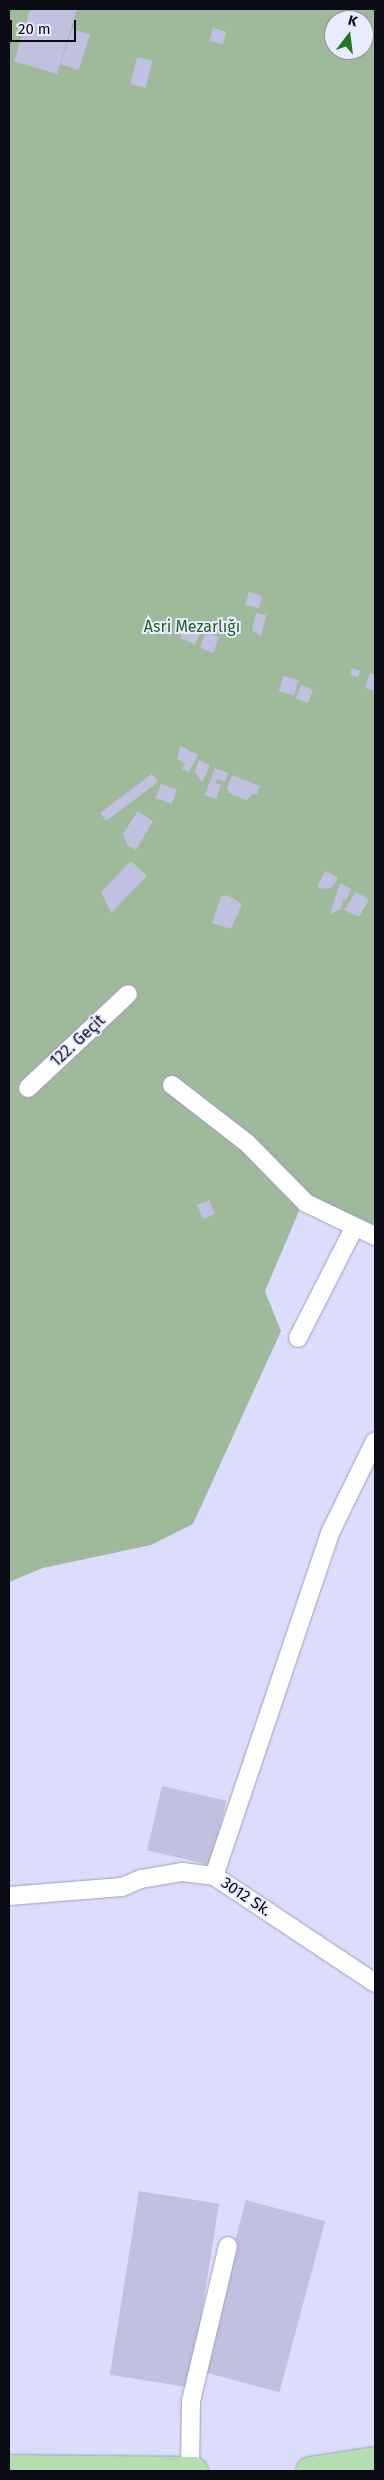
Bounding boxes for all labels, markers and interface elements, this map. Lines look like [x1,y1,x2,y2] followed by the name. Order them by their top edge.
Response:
[12,10,79,42] scale bar
[324,10,374,60] north arrow
[346,12,359,30] text: K
[18,20,51,38] text: 20 m
[144,617,240,637] park label: Asri Mezarlığı
[47,1011,109,1071] street label: 122. Geçit
[217,1873,275,1921] street label: 3012 Sk.

